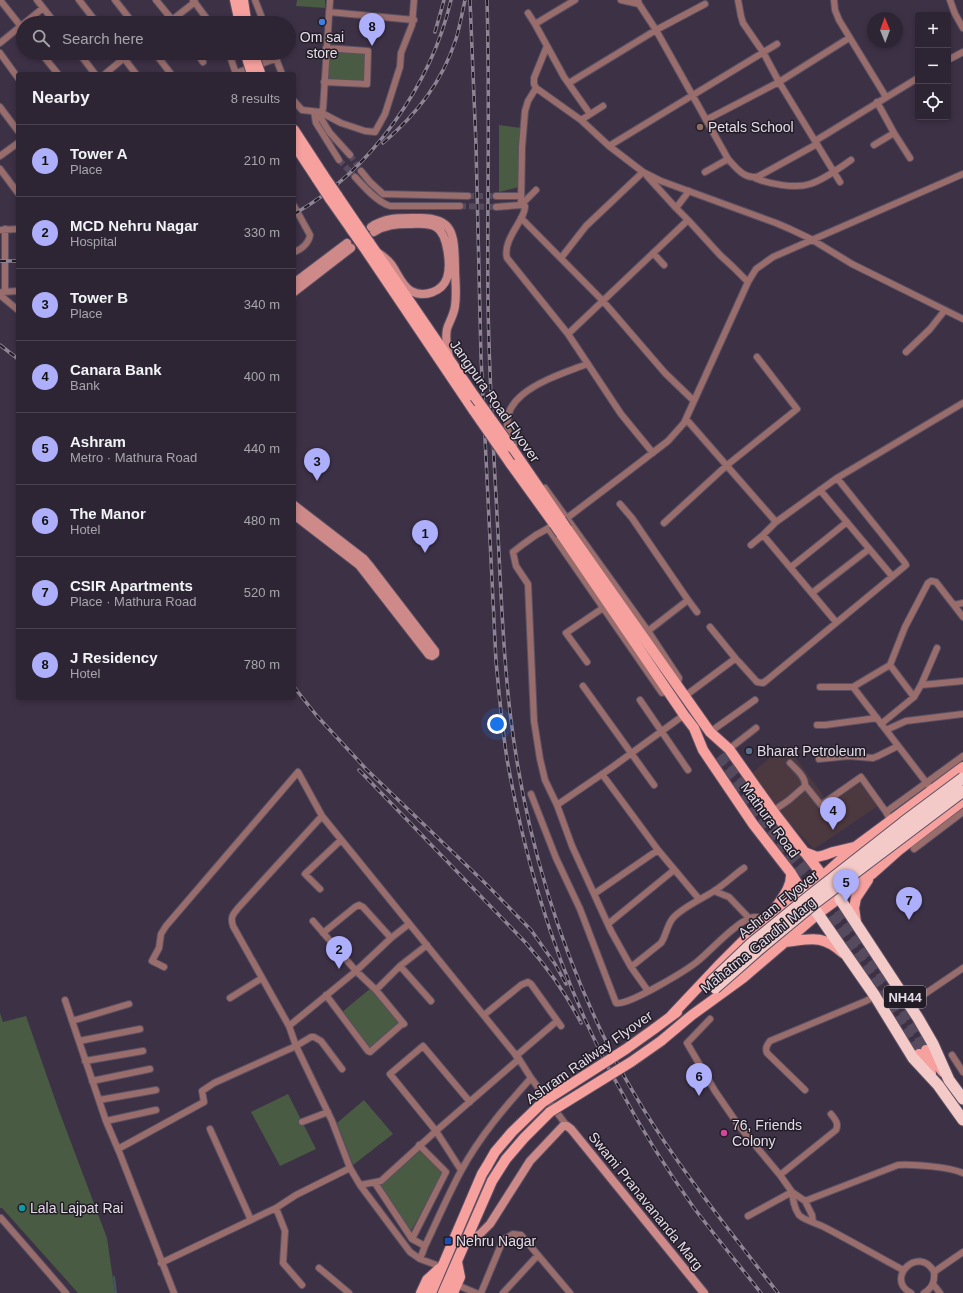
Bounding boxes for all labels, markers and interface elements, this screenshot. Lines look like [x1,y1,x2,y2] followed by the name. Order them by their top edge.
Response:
[867,12,903,48] north arrow
[915,12,951,120] map controls
[915,12,951,48] button: +
[359,13,385,46] pin: 8
[16,16,296,60] search box
[317,17,327,27] marker: Om sai store
[30,27,52,49] icon: search
[300,29,344,61] place label: Om sai store
[62,30,144,47] text: Search here
[915,48,951,84] button: −
[915,84,951,120] button: locate
[32,88,90,107] text: Nearby
[231,91,280,106] text: 8 results
[708,119,794,135] place label: Petals School
[695,122,705,132] marker: Petals School
[70,145,128,162] text: Tower A
[41,153,49,168] text: 1
[244,153,280,168] text: 210 m
[70,162,103,177] text: Place
[70,217,198,234] text: MCD Nehru Nagar
[41,225,49,240] text: 2
[244,225,280,240] text: 330 m
[70,234,117,249] text: Hospital
[70,289,128,306] text: Tower B
[41,297,49,312] text: 3
[244,297,280,312] text: 340 m
[70,306,103,321] text: Place
[447,337,543,465] street label: Jangpura Road Flyover
[70,361,162,378] text: Canara Bank
[41,369,49,384] text: 4
[244,369,280,384] text: 400 m
[70,378,100,393] text: Bank
[70,433,126,450] text: Ashram
[41,441,49,456] text: 5
[244,441,280,456] text: 440 m
[304,448,330,481] pin: 3
[70,450,197,465] text: Metro · Mathura Road
[70,505,146,522] text: The Manor
[41,513,49,528] text: 6
[244,513,280,528] text: 480 m
[412,520,438,553] pin: 1
[70,522,100,537] text: Hotel
[70,577,193,594] text: CSIR Apartments
[41,585,49,600] text: 7
[244,585,280,600] text: 520 m
[70,594,196,609] text: Place · Mathura Road
[70,649,158,666] text: J Residency
[41,657,49,672] text: 8
[244,657,280,672] text: 780 m
[70,666,100,681] text: Hotel
[487,714,507,734] your location
[757,743,866,759] place label: Bharat Petroleum
[744,746,754,756] marker: Bharat Petroleum
[737,779,803,861] street label: Mathura Road
[820,797,846,830] pin: 4
[735,867,821,941] street label: Ashram Flyover
[833,869,859,902] pin: 5
[896,887,922,920] pin: 7
[697,894,819,996] street label: Mahatma Gandhi Marg
[326,936,352,969] pin: 2
[884,986,926,1008] road number: NH44
[523,1007,656,1107] street label: Ashram Railway Flyover
[686,1063,712,1096] pin: 6
[732,1117,802,1149] place label: 76, Friends Colony
[719,1128,729,1138] marker: 76, Friends Colony
[585,1129,707,1273] street label: Swami Pranavananda Marg
[30,1200,123,1216] place label: Lala Lajpat Rai
[17,1203,27,1213] marker: Lala Lajpat Rai
[456,1233,536,1249] place label: Nehru Nagar
[443,1236,453,1246] marker: Nehru Nagar

